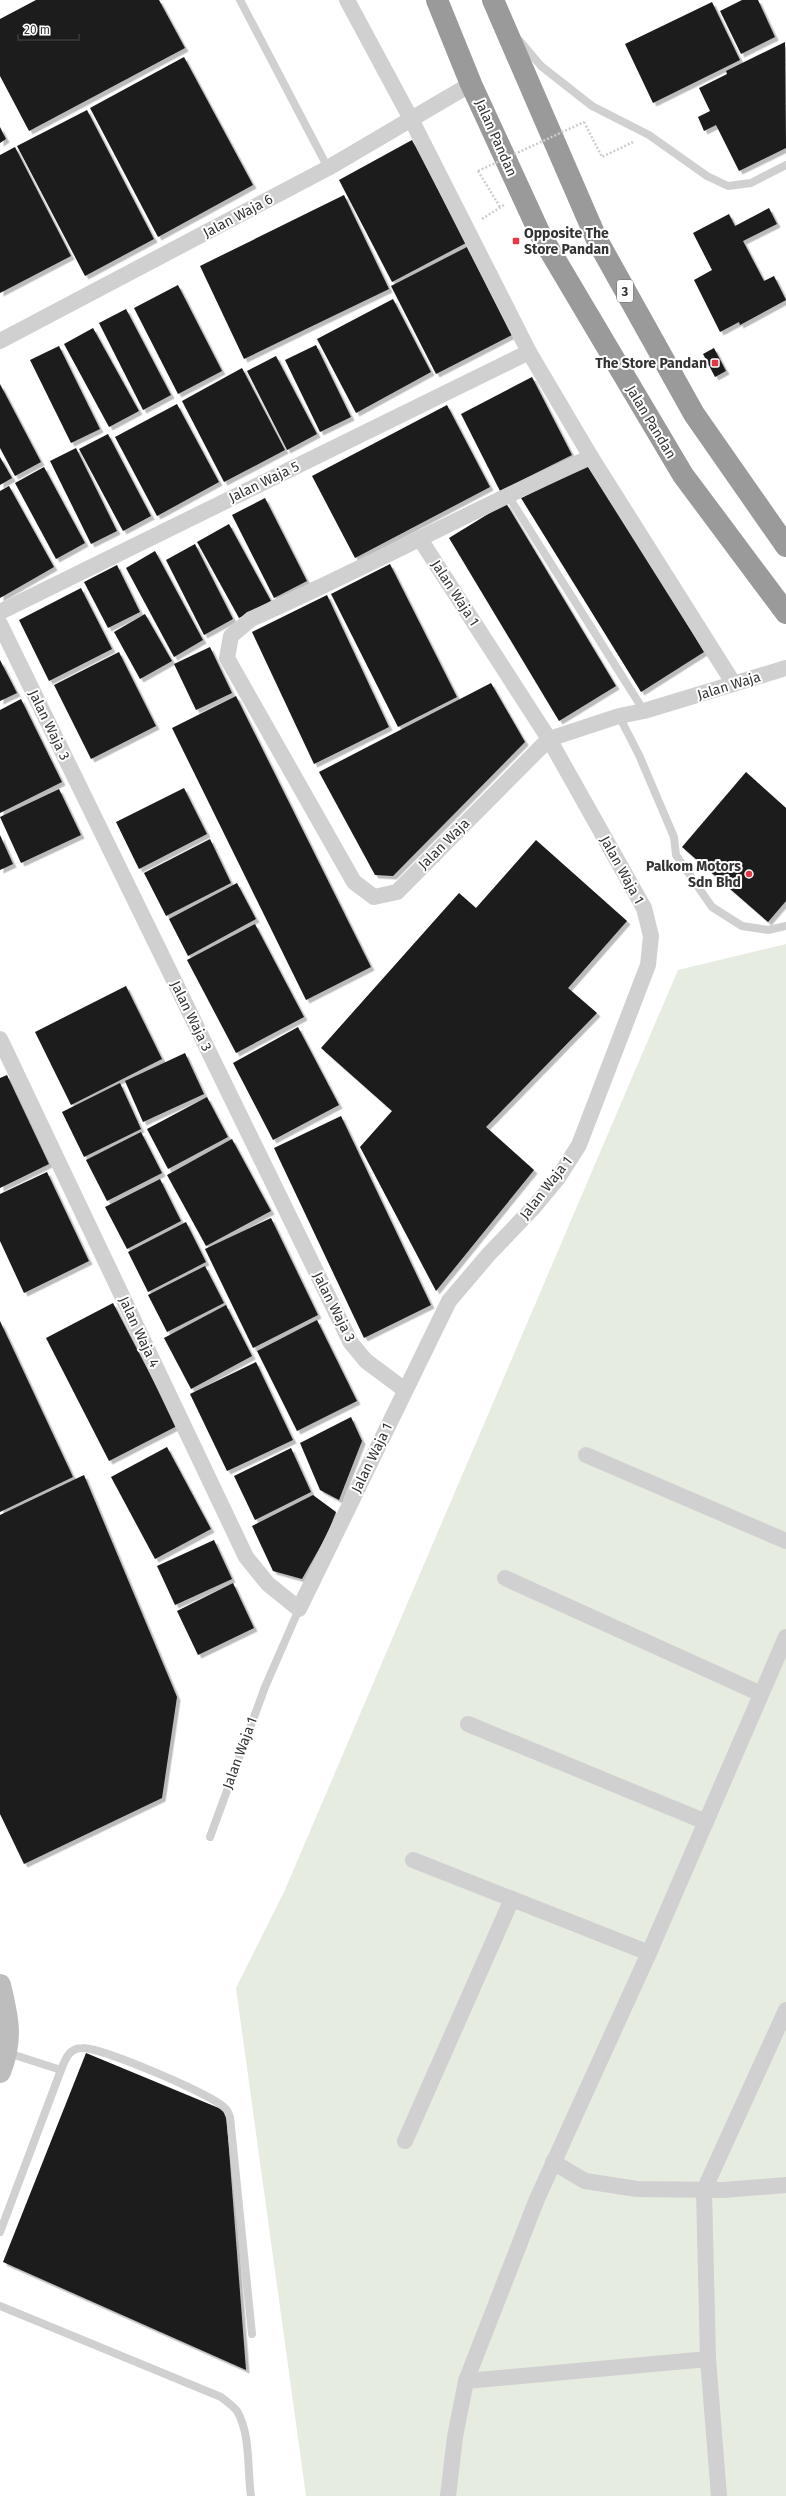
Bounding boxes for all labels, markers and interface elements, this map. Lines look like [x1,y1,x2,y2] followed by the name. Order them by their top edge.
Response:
[18,16,79,42] scale bar
[24,23,50,37] text: 20 m
[471,97,521,179] street label: Jalan Pandan
[200,191,276,241] street label: Jalan Waja 6
[524,225,609,258] place label: Opposite The Store Pandan
[511,236,521,246] marker: Opposite The Store Pandan
[617,280,633,302] road number: 3
[595,355,707,372] place label: The Store Pandan
[710,358,720,368] marker: The Store Pandan
[622,382,680,462] street label: Jalan Pandan
[226,458,302,506] street label: Jalan Waja 5
[427,557,483,629] street label: Jalan Waja 1
[695,668,763,704] street label: Jalan Waja
[25,687,73,763] street label: Jalan Waja 3
[415,815,473,873] street label: Jalan Waja
[596,833,648,907] street label: Jalan Waja 1
[646,858,741,891] place label: Palkom Motors Sdn Bhd
[744,869,754,879] marker: Palkom Motors Sdn Bhd
[167,978,215,1054] street label: Jalan Waja 3
[516,1153,576,1223] street label: Jalan Waja 1
[309,1269,359,1345] street label: Jalan Waja 3
[115,1294,163,1371] street label: Jalan Waja 4
[348,1420,396,1496] street label: Jalan Waja 1
[219,1715,261,1791] street label: Jalan Waja 1

